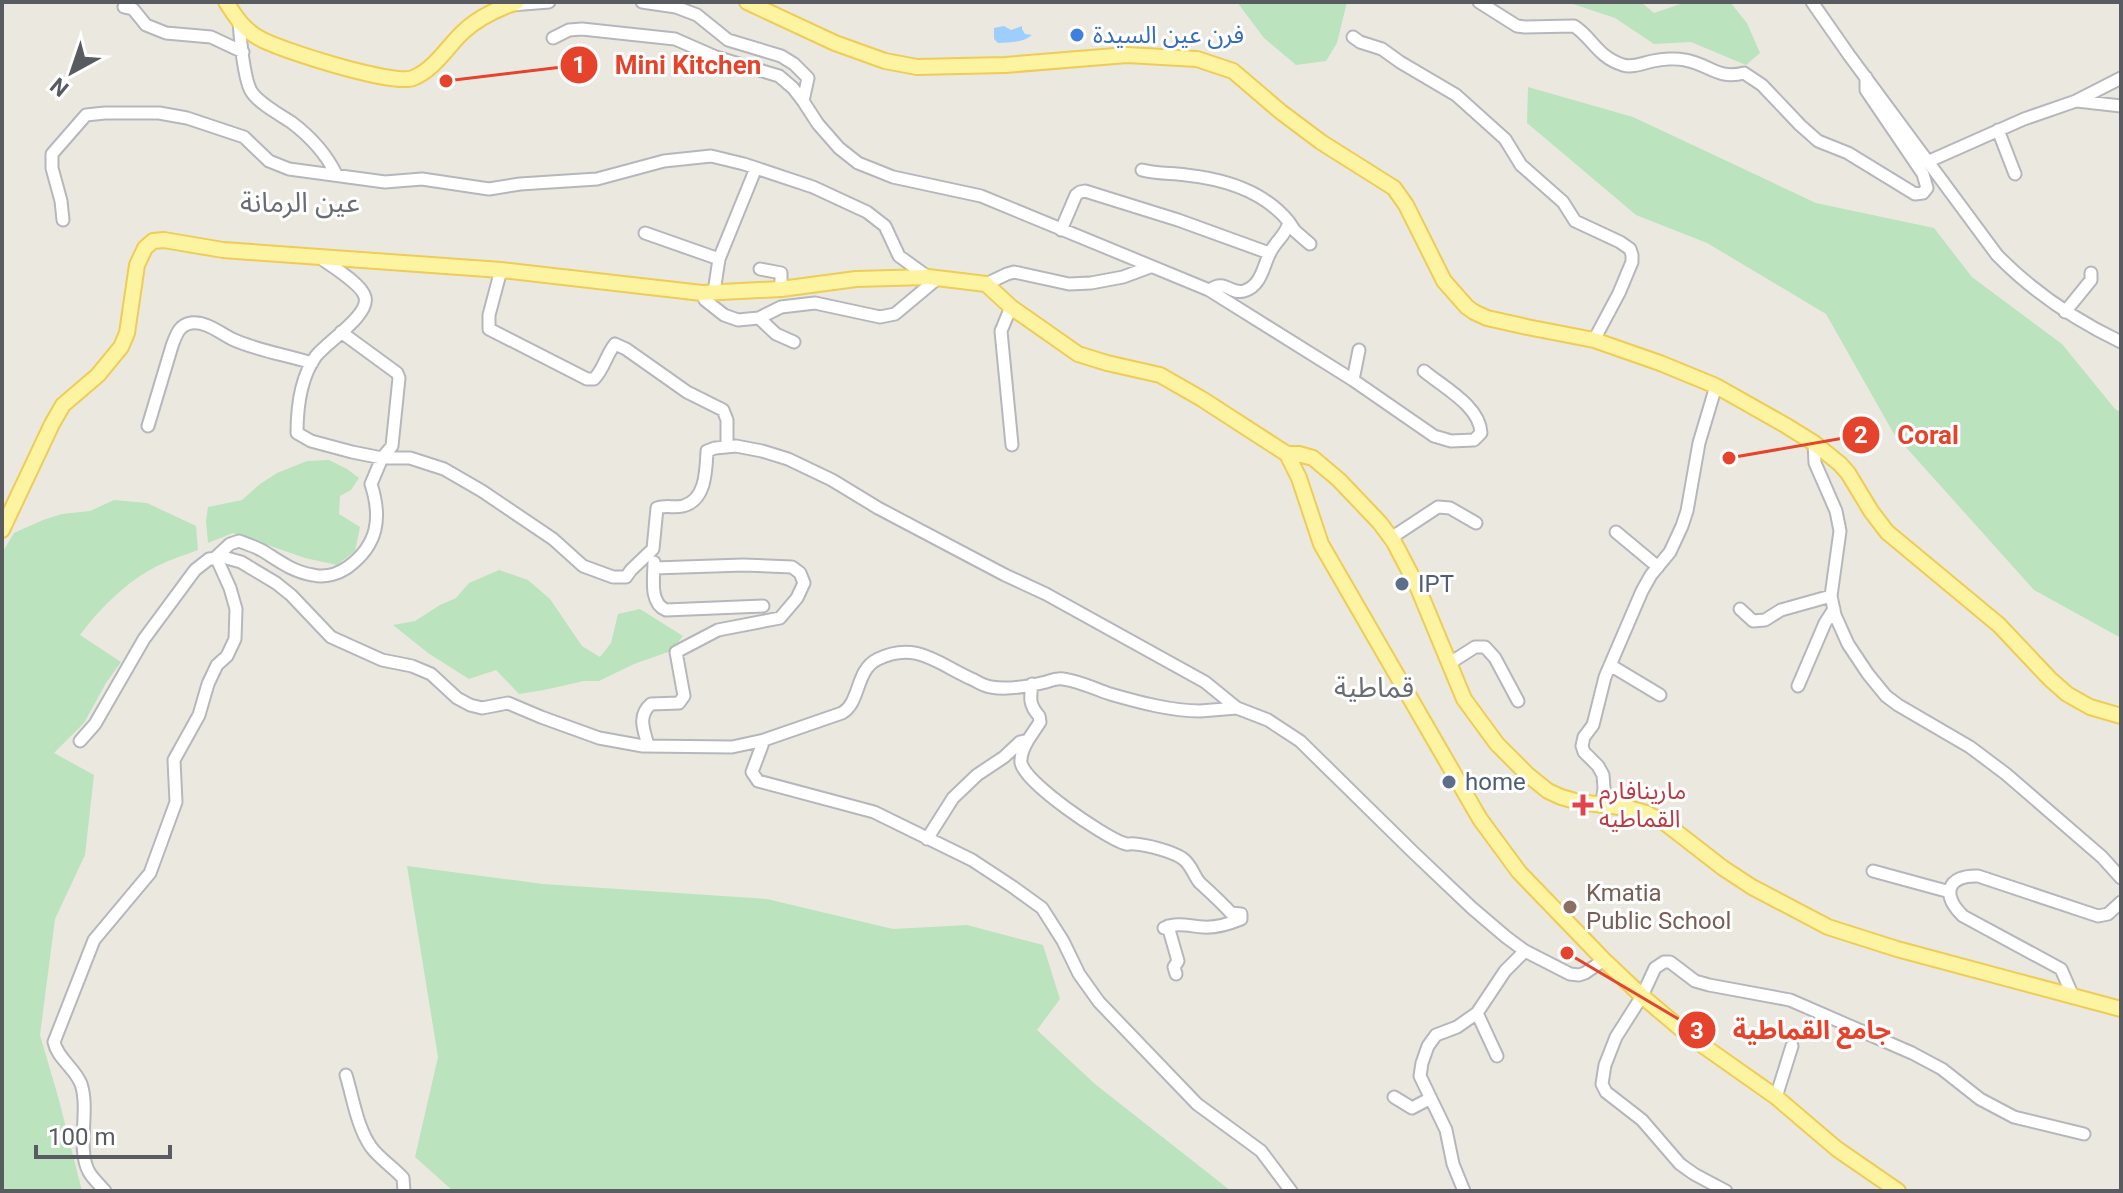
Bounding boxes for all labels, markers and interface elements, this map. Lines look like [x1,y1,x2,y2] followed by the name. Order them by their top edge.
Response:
[1093,21,1244,49] place label: فرن عين السيدة
[1068,26,1086,44] marker: فرن عين السيدة
[32,32,112,112] north arrow
[559,40,778,90] callout: Mini Kitchen
[615,50,761,80] text: Mini Kitchen
[572,51,586,79] text: 1
[45,72,73,102] text: N
[240,186,360,219] district label: عين الرمانة
[1841,410,1975,460] callout: Coral
[1897,420,1959,450] text: Coral
[1854,421,1868,449] text: 2
[1418,570,1454,598] place label: IPT
[1393,575,1411,593] marker: IPT
[1334,671,1414,704] district label: قماطية
[1465,768,1526,796] place label: home
[1440,773,1458,791] marker: home
[1599,777,1686,833] place label: مارينافارم القماطيه
[1574,796,1592,814] marker: مارينافارم القماطيه
[1586,879,1731,935] place label: Kmatia Public School
[1561,898,1579,916] marker: Kmatia Public School
[1677,1005,1907,1055] callout: جامع القماطية
[1733,1015,1891,1049] text: جامع القماطية
[1690,1017,1704,1045] text: 3
[36,1109,170,1159] scale bar
[48,1123,115,1151] text: 100 m

